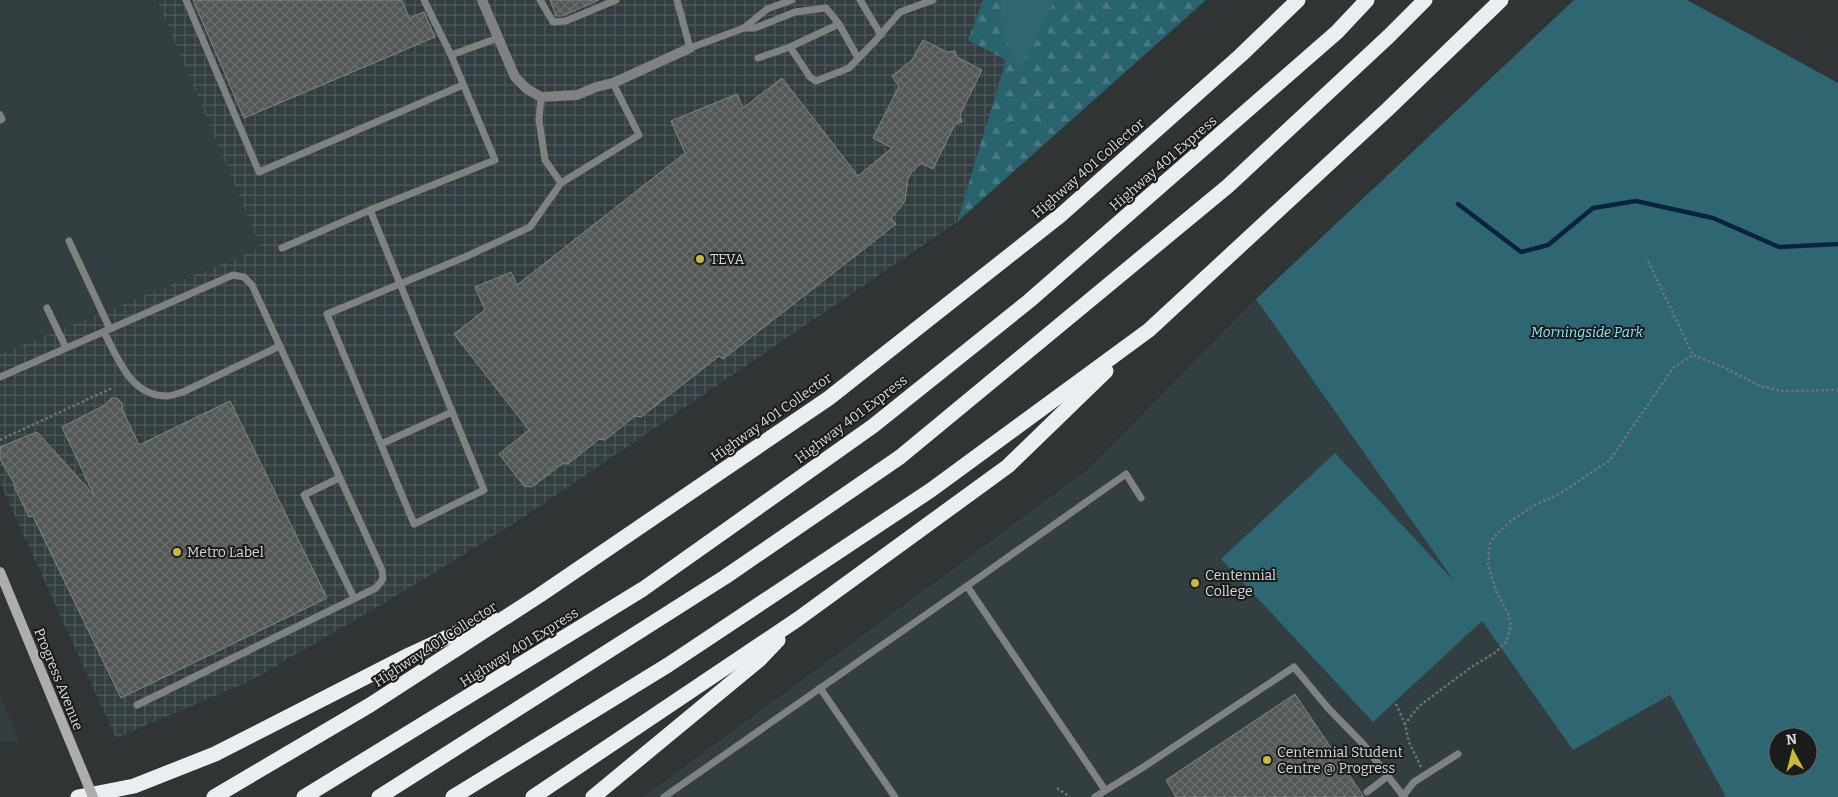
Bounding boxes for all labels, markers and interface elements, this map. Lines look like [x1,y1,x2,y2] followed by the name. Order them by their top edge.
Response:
[1106,112,1220,215] street label: Highway 401 Express
[1028,115,1148,222] street label: Highway 401 Collector
[710,251,745,268] place label: TEVA
[694,253,706,265] marker: TEVA
[1531,324,1643,341] park label: Morningside Park
[708,369,835,466] street label: Highway 401 Collector
[792,372,911,467] street label: Highway 401 Express
[187,544,264,561] place label: Metro Label
[171,546,183,558] marker: Metro Label
[1205,567,1276,600] place label: Centennial College
[1189,577,1201,589] marker: Centennial College
[370,598,500,691] street label: Highway 401 Collector
[457,604,582,691] street label: Highway 401 Express
[30,626,87,733] street label: Progress Avenue
[1768,727,1818,777] north arrow
[1785,730,1798,749] text: N
[1277,744,1403,777] place label: Centennial Student Centre @ Progress
[1261,754,1273,766] marker: Centennial Student Centre @ Progress

